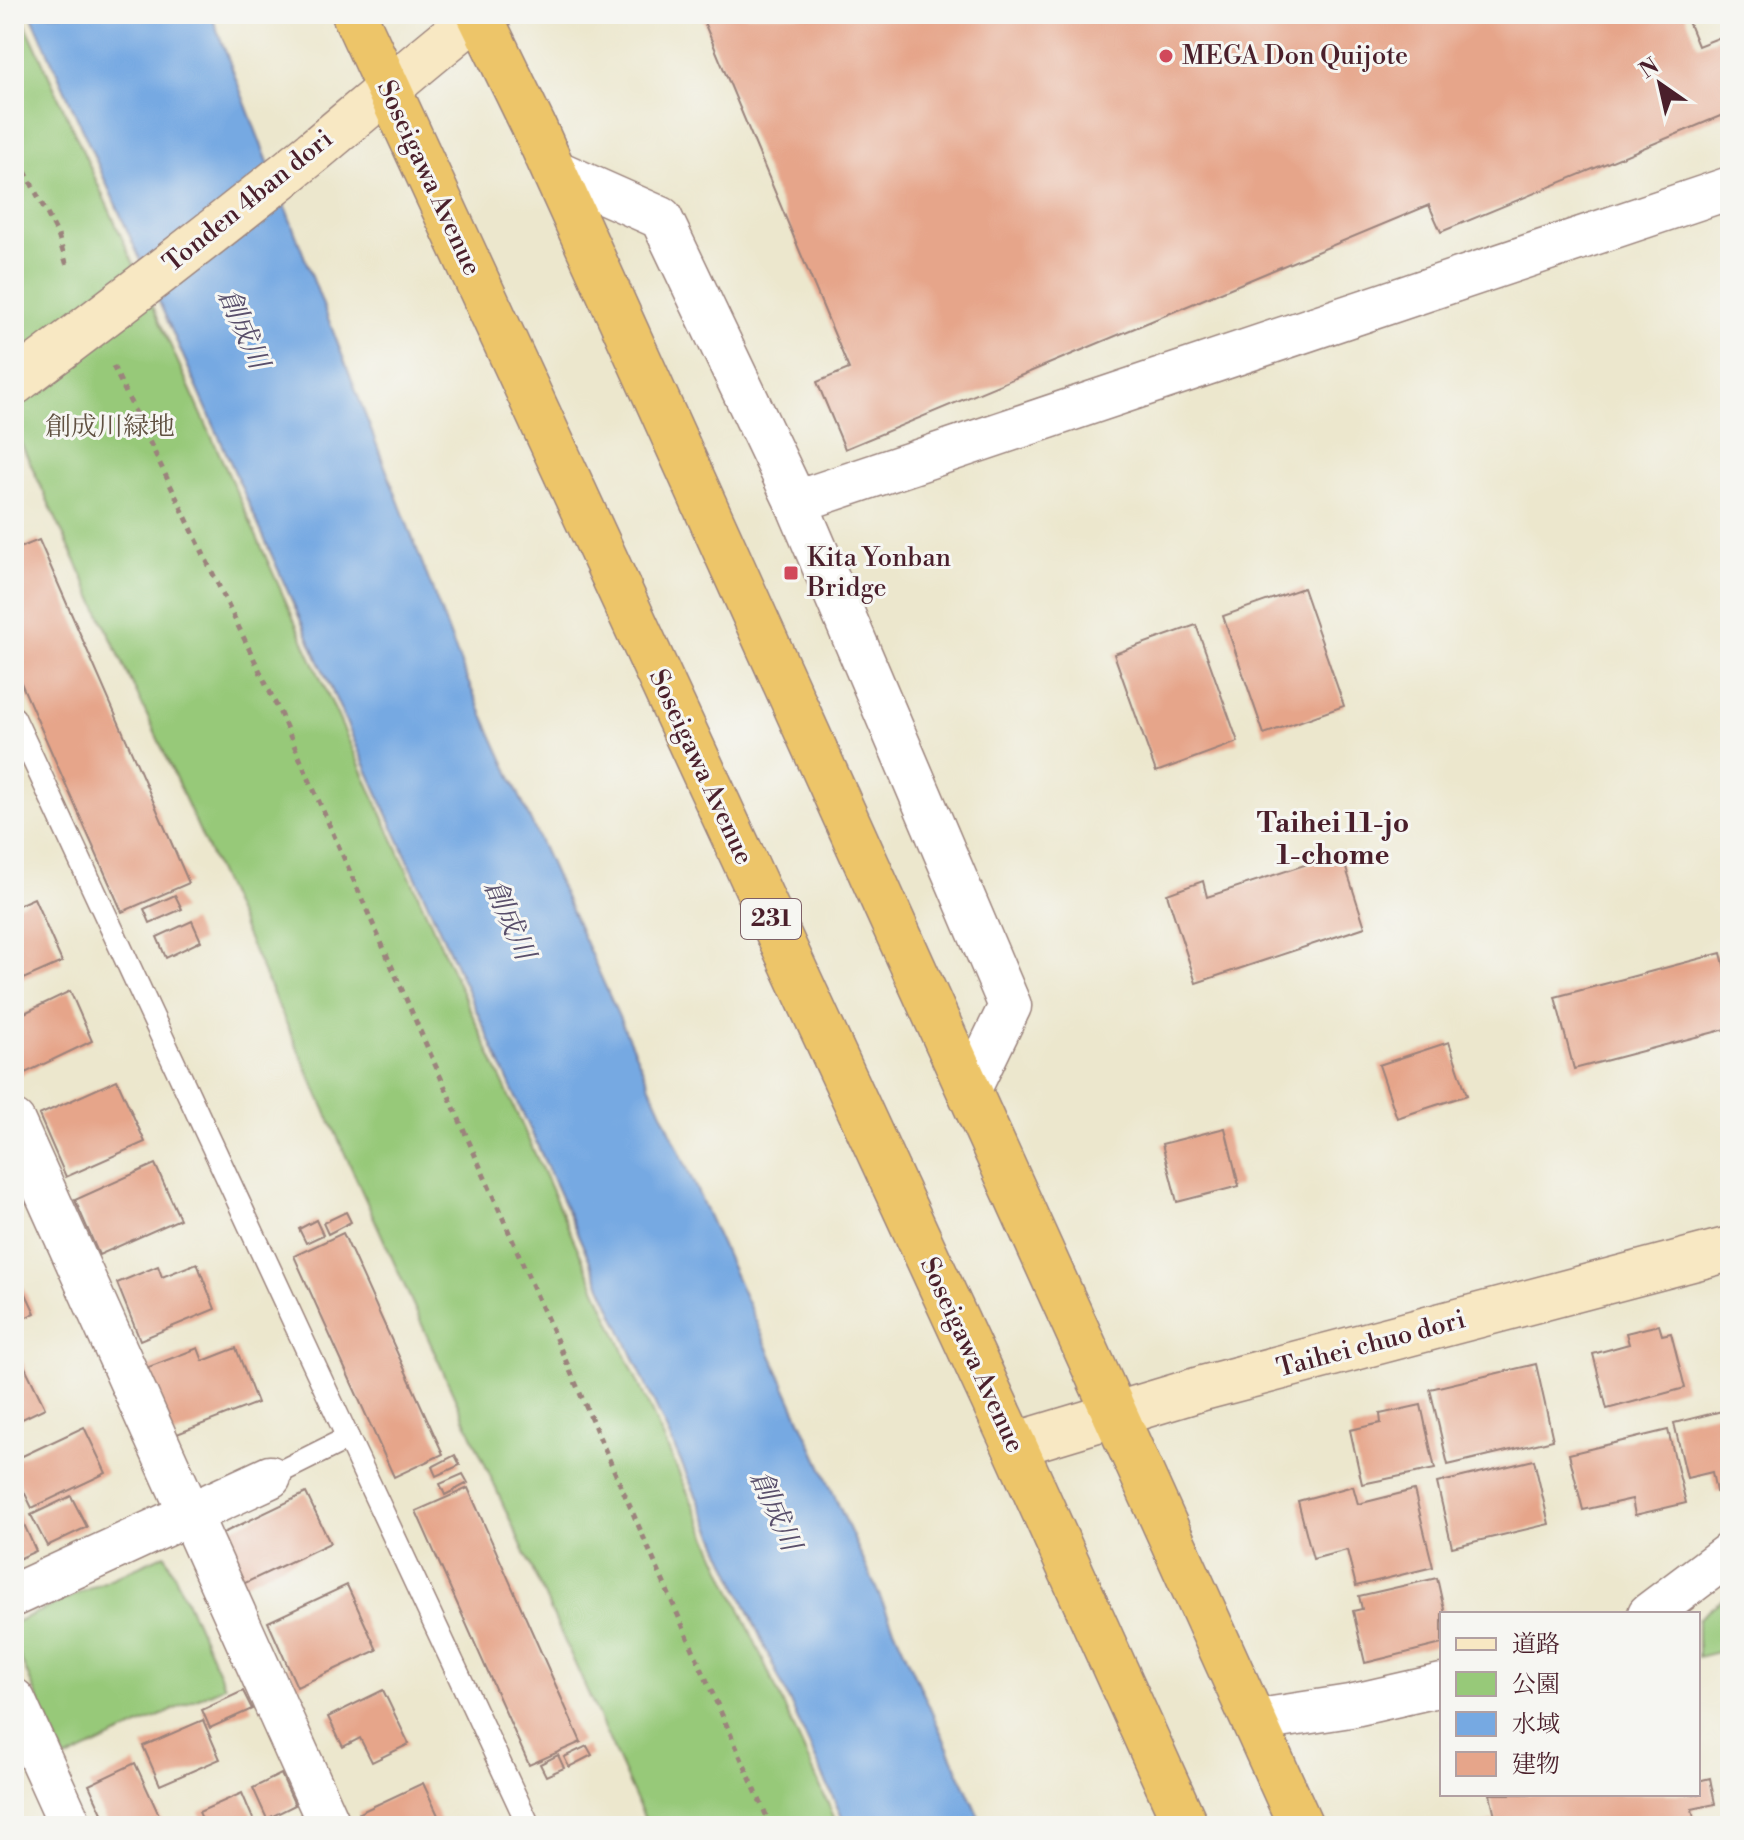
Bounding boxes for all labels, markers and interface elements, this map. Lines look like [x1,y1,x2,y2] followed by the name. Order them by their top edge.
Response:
[1182,40,1408,72] place label: MEGA Don Quijote
[1620,44,1700,124] north arrow
[1157,47,1175,65] marker: MEGA Don Quijote
[1635,52,1665,85] text: N
[370,75,488,281] street label: Soseigawa Avenue
[157,123,339,279] street label: Tonden 4ban dori
[210,284,277,377] water label: 創成川
[45,411,175,443] park label: 創成川緑地
[806,542,951,604] place label: Kita Yonban Bridge
[782,564,800,582] marker: Kita Yonban Bridge
[642,664,760,870] street label: Soseigawa Avenue
[1257,806,1409,873] district label: Taihei 11-jo 1-chome
[476,875,543,968] water label: 創成川
[741,899,801,939] road number: 231
[913,1252,1031,1458] street label: Soseigawa Avenue
[1273,1303,1469,1385] street label: Taihei chuo dori
[742,1466,809,1559] water label: 創成川
[1440,1612,1700,1796] legend
[1512,1630,1560,1660] text: 道路
[1512,1670,1560,1700] text: 公園
[1512,1710,1560,1740] text: 水域
[1512,1750,1560,1780] text: 建物

